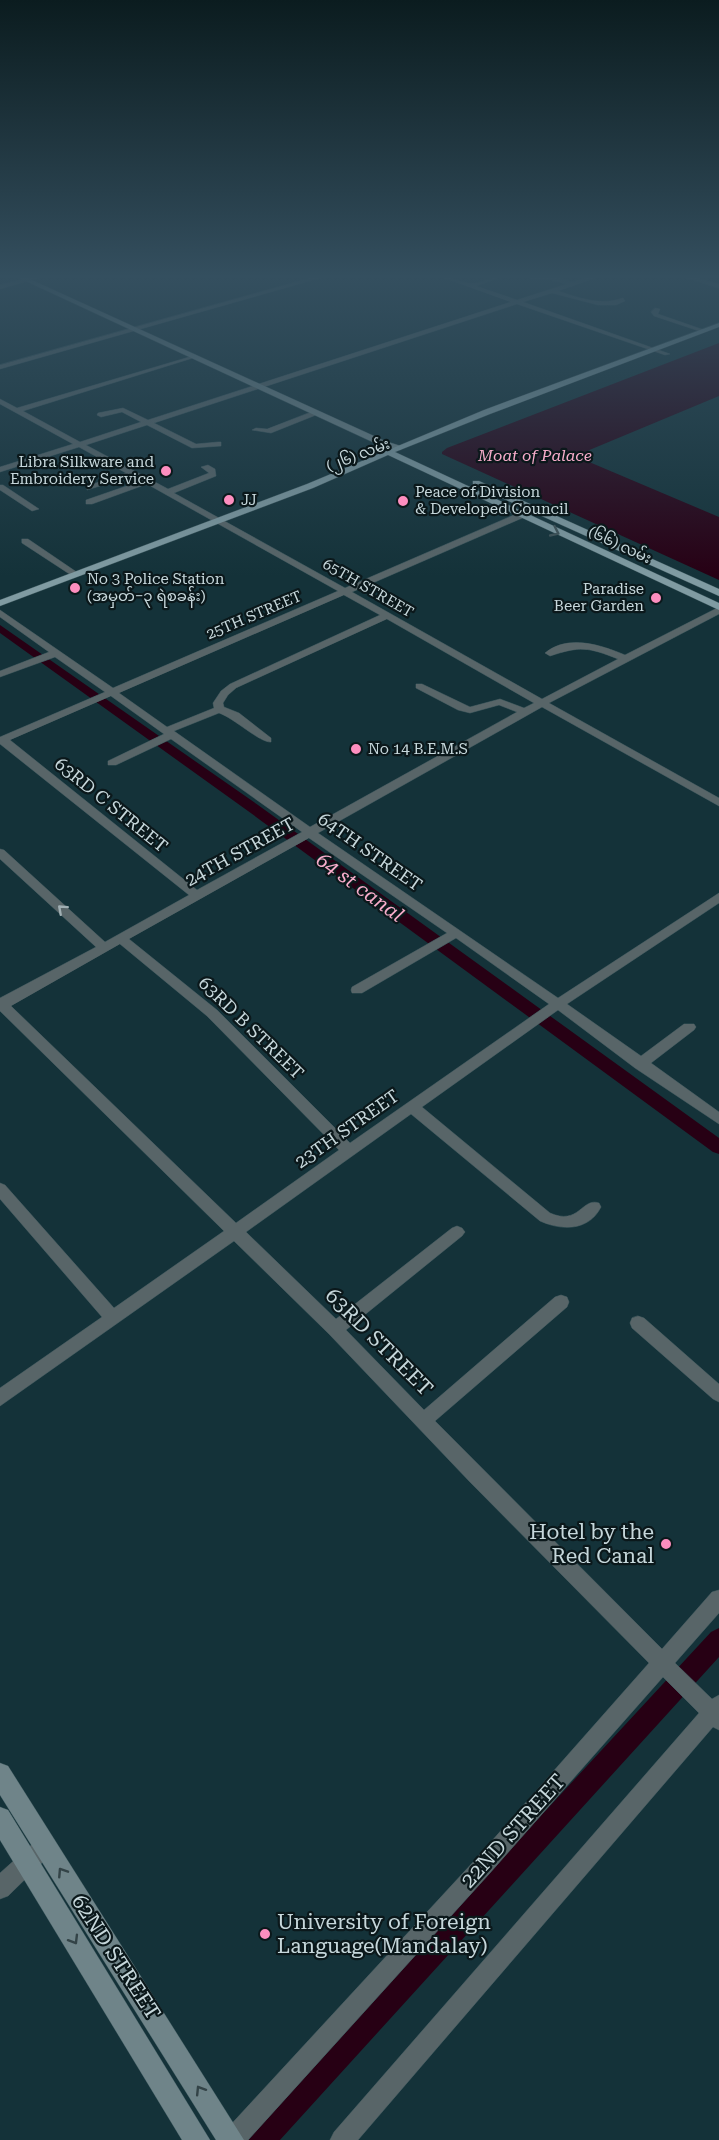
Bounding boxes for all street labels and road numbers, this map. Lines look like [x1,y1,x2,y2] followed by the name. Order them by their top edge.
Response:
[323,434,393,478] street label: (၂၆) လမ်း
[586,522,655,567] street label: (၆၆) လမ်း
[319,555,417,621] street label: 65TH STREET
[204,587,304,643] street label: 25TH STREET
[51,753,172,857] street label: 63RD C STREET
[314,808,426,895] street label: 64TH STREET
[181,813,298,890] street label: 24TH STREET
[194,972,308,1083] street label: 63RD B STREET
[291,1085,403,1172] street label: 23TH STREET
[320,1283,438,1401] street label: 63RD STREET
[456,1769,570,1893] street label: 22ND STREET
[67,1890,165,2024] street label: 62ND STREET

